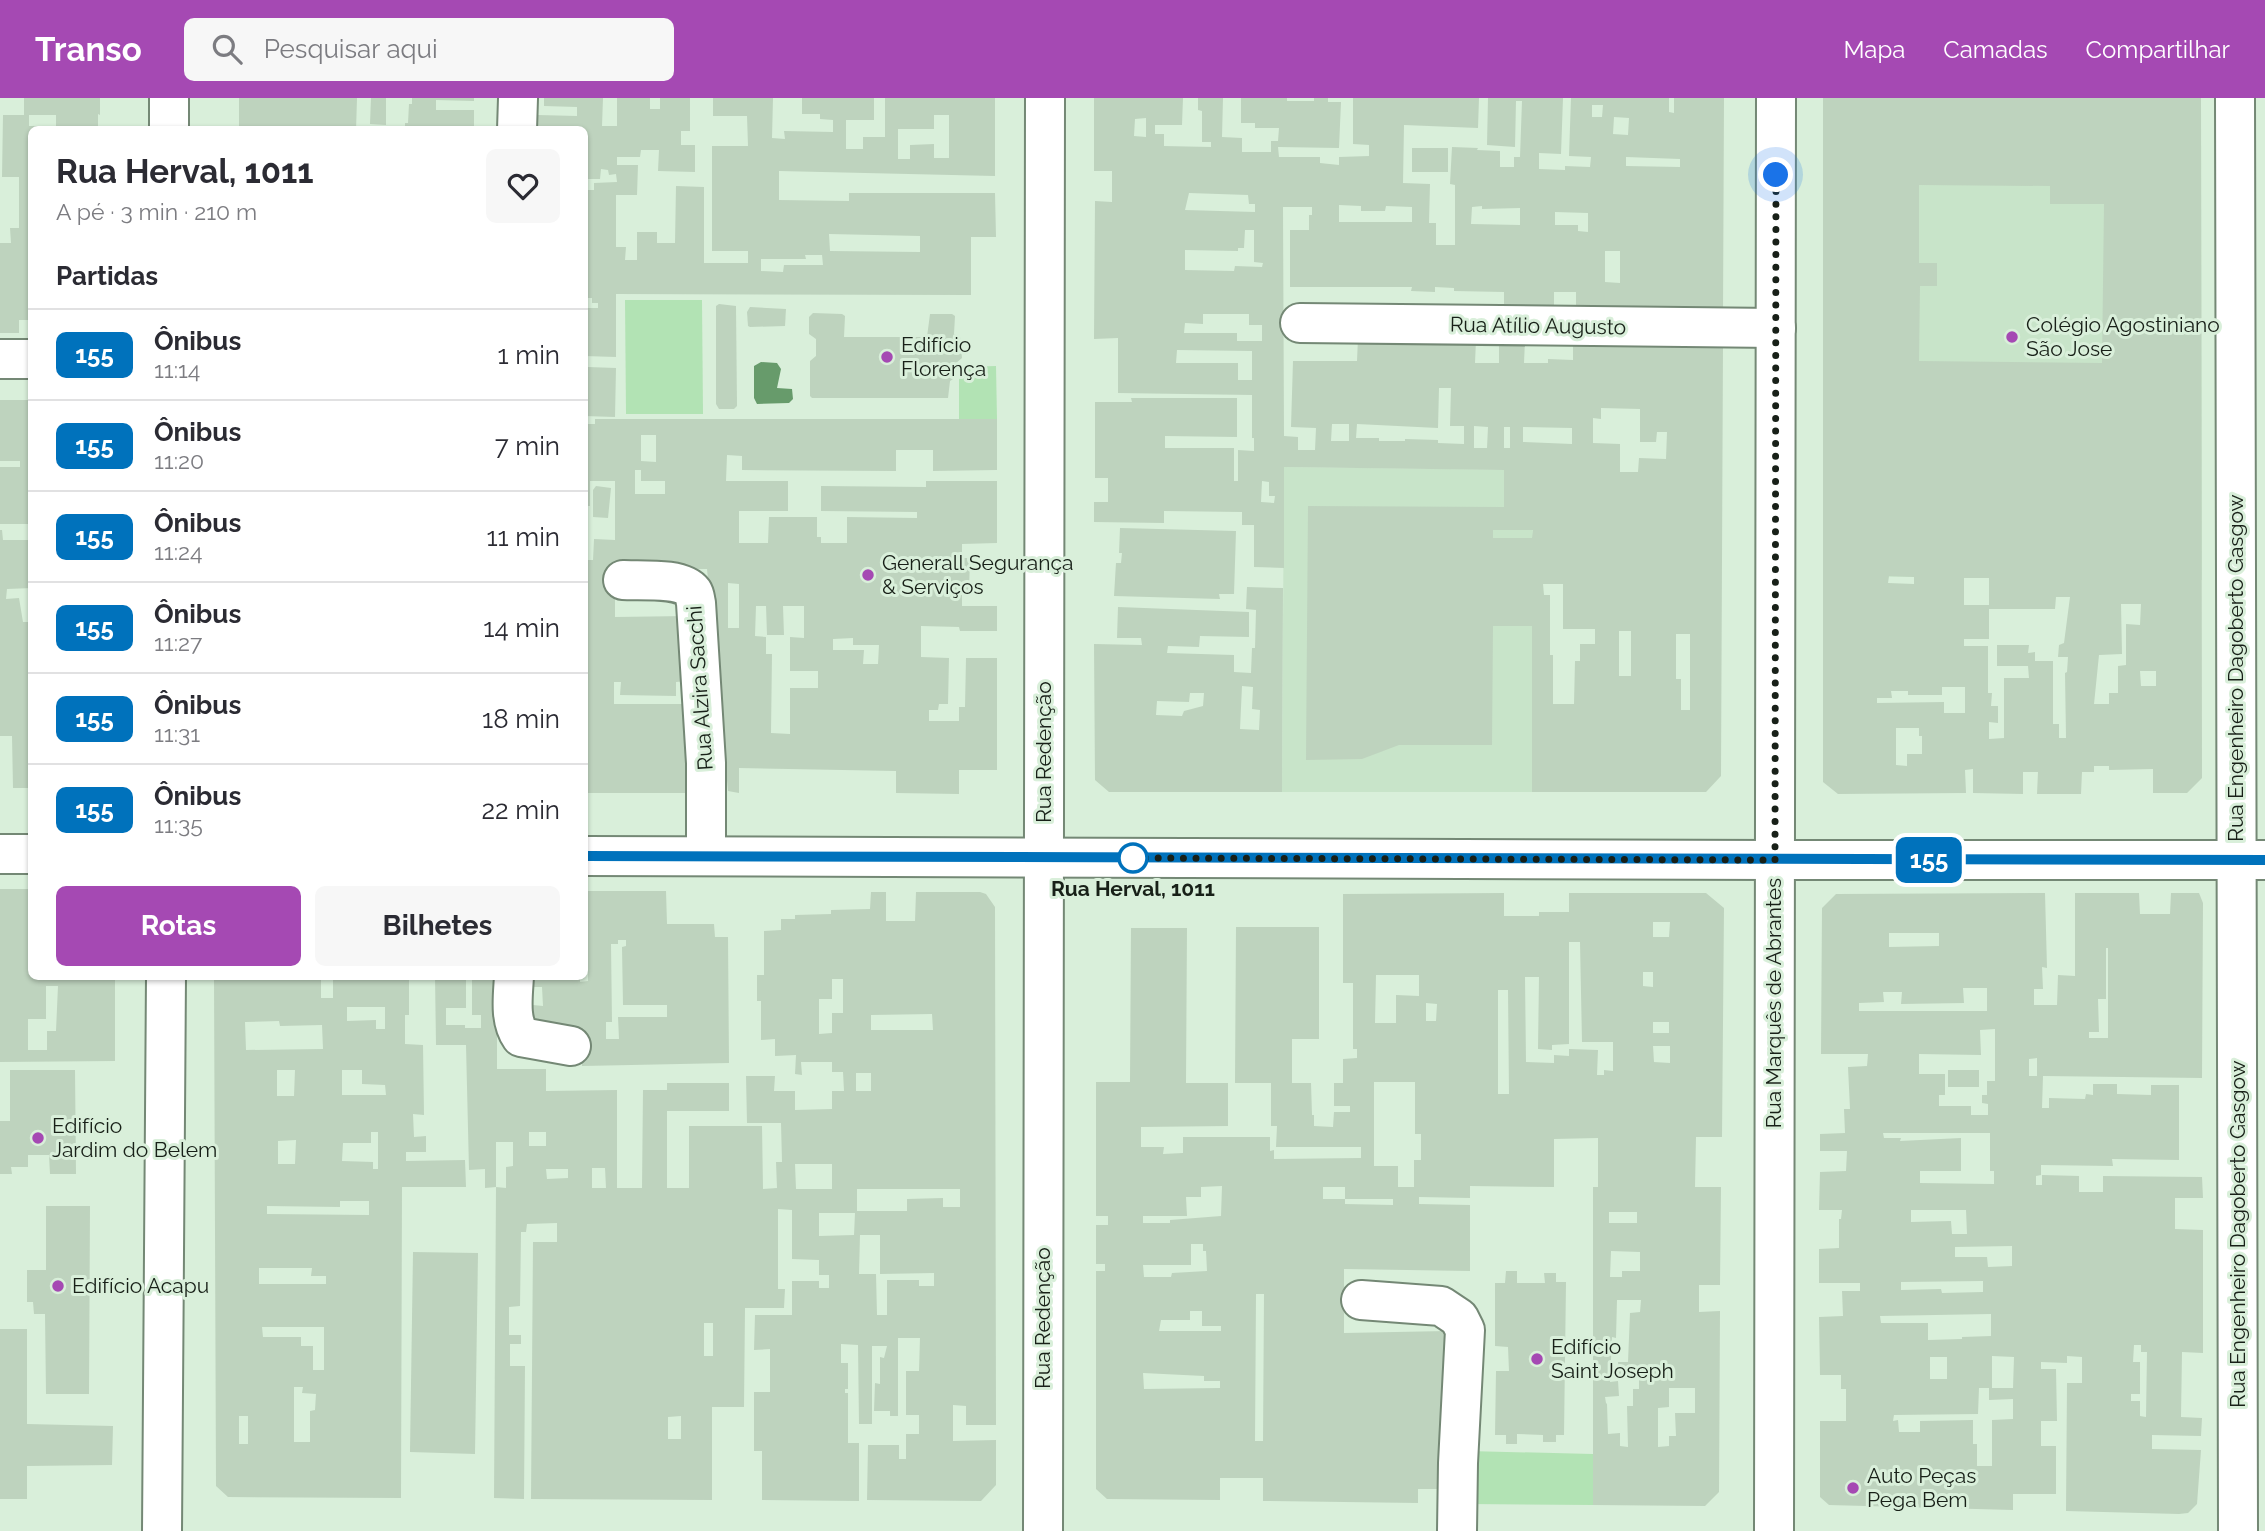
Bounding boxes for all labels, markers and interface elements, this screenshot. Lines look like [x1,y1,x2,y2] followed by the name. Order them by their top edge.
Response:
[184,18,674,81] search box
[35,30,142,69] text: Transo
[208,30,246,68] icon: search
[264,34,438,64] text: Pesquisar aqui
[1843,35,1905,64] text: Mapa
[1943,35,2048,64] text: Camadas
[2086,35,2230,64] text: Compartilhar
[486,149,560,223] button: heart
[56,152,314,191] text: Rua Herval, 1011
[1758,157,1793,192] your location
[56,198,257,225] text: A pé · 3 min · 210 m
[56,261,158,291] text: Partidas
[1450,311,1626,340] street label: Rua Atílio Augusto
[2026,312,2220,361] place label: Colégio Agostiniano São Jose
[154,326,241,356] text: Ônibus
[2004,329,2020,345] marker: Colégio Agostiniano São Jose
[901,332,986,381] place label: Edifício Florença
[75,340,114,369] text: 155
[498,340,560,370] text: 1 min
[879,349,895,365] marker: Edifício Florença
[154,356,200,383] text: 11:14
[154,417,241,447] text: Ônibus
[75,431,114,460] text: 155
[495,431,560,461] text: 7 min
[154,447,204,474] text: 11:20
[2223,494,2248,842] street label: Rua Engenheiro Dagoberto Gasgow
[154,508,241,538] text: Ônibus
[75,522,114,551] text: 155
[486,522,560,552] text: 11 min
[154,538,203,565] text: 11:24
[882,550,1073,599] place label: Generall Segurança & Serviços
[860,567,876,583] marker: Generall Segurança & Serviços
[154,599,241,629] text: Ônibus
[681,605,718,771] street label: Rua Alzira Sacchi
[75,613,114,642] text: 155
[483,613,560,643] text: 14 min
[154,629,202,656] text: 11:27
[1031,681,1056,823] street label: Rua Redenção
[154,690,241,720] text: Ônibus
[75,704,114,733] text: 155
[482,704,560,734] text: 18 min
[154,720,200,747] text: 11:31
[154,781,241,811] text: Ônibus
[75,795,114,824] text: 155
[482,795,560,825] text: 22 min
[154,811,203,838] text: 11:35
[1889,837,1969,883] line badge: 155
[1118,843,1148,873] marker: Rua Herval, 1011
[1910,845,1948,874] text: 155
[1051,876,1215,901] place label: Rua Herval, 1011
[1761,878,1786,1128] street label: Rua Marquês de Abrantes
[56,886,301,966] button: Rotas
[315,886,560,966] button: Bilhetes
[2225,1060,2250,1408] street label: Rua Engenheiro Dagoberto Gasgow
[52,1113,217,1162] place label: Edifício Jardim do Belem
[30,1130,46,1146] marker: Edifício Jardim do Belem
[1030,1247,1055,1389] street label: Rua Redenção
[72,1273,209,1298] place label: Edifício Acapu
[50,1278,66,1294] marker: Edifício Acapu
[1551,1334,1674,1383] place label: Edifício Saint Joseph
[1529,1351,1545,1367] marker: Edifício Saint Joseph
[1867,1463,1976,1512] place label: Auto Peças Pega Bem
[1845,1480,1861,1496] marker: Auto Peças Pega Bem

